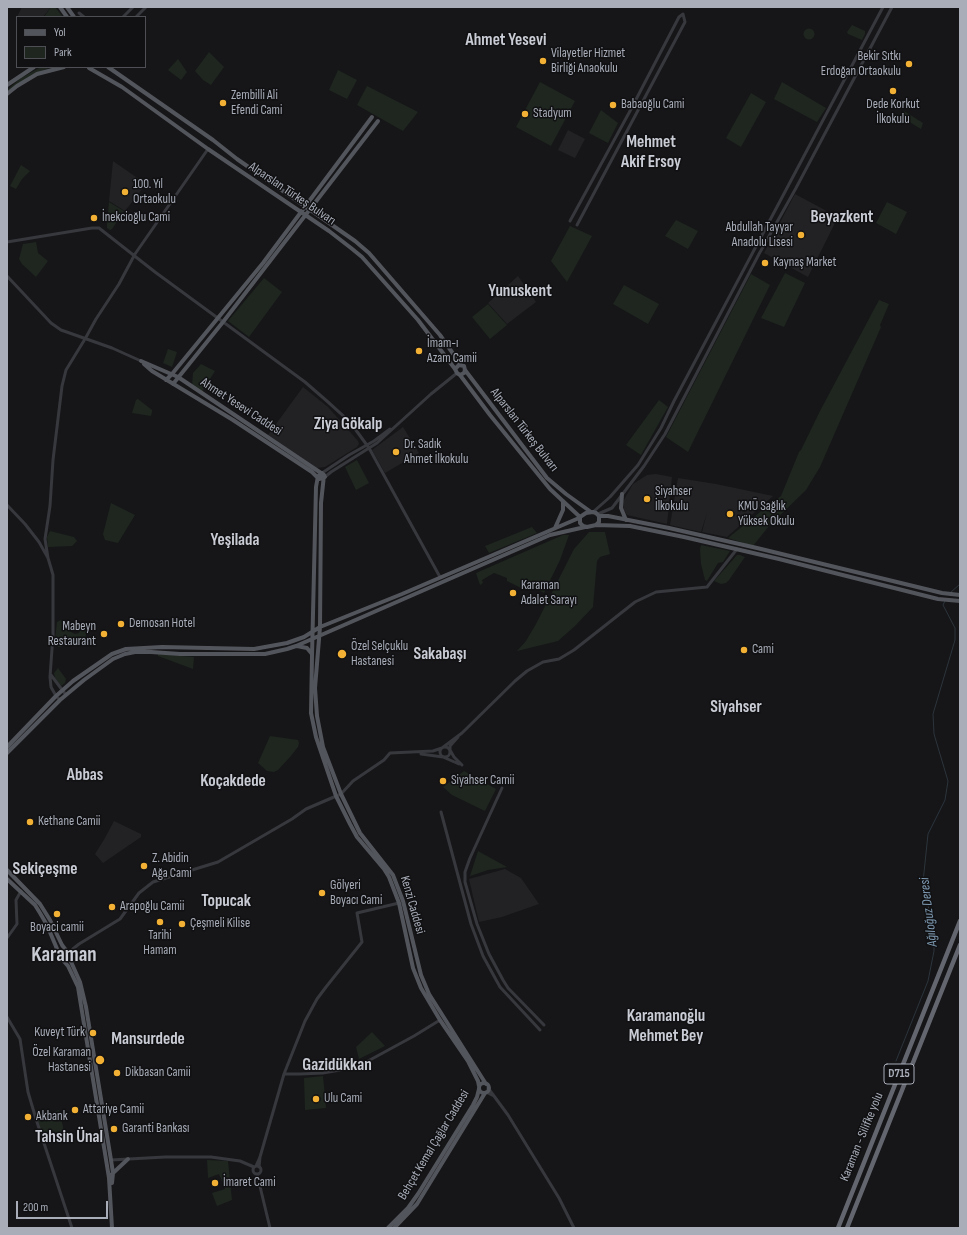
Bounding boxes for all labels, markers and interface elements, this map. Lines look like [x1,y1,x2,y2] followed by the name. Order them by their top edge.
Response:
[16,16,146,68] legend
[54,25,66,40] text: Yol
[466,31,546,51] district label: Ahmet Yesevi
[54,45,72,60] text: Park
[551,46,625,77] place label: Vilayetler Hizmet Birliği Anaokulu
[821,49,901,80] place label: Bekir Sıtkı Erdoğan Ortaokulu
[538,56,548,66] marker: Vilayetler Hizmet Birliği Anaokulu
[904,59,914,69] marker: Bekir Sıtkı Erdoğan Ortaokulu
[888,86,898,96] marker: Dede Korkut İlkokulu
[231,88,282,119] place label: Zembilli Ali Efendi Cami
[621,97,685,113] place label: Babaoğlu Cami
[866,97,920,128] place label: Dede Korkut İlkokulu
[218,98,228,108] marker: Zembilli Ali Efendi Cami
[608,100,618,110] marker: Babaoğlu Cami
[533,106,572,122] place label: Stadyum
[520,109,530,119] marker: Stadyum
[621,133,681,173] district label: Mehmet Akif Ersoy
[246,159,338,229] street label: Alparslan Türkeş Bulvarı
[133,177,176,208] place label: 100. Yıl Ortaokulu
[120,187,130,197] marker: 100. Yıl Ortaokulu
[811,208,873,228] district label: Beyazkent
[102,210,170,226] place label: İnekcioğlu Cami
[89,213,99,223] marker: İnekcioğlu Cami
[726,220,793,251] place label: Abdullah Tayyar Anadolu Lisesi
[796,230,806,240] marker: Abdullah Tayyar Anadolu Lisesi
[773,255,836,271] place label: Kaynaş Market
[760,258,770,268] marker: Kaynaş Market
[488,282,552,302] district label: Yunuskent
[427,336,477,367] place label: İmam-ı Azam Camii
[414,346,424,356] marker: İmam-ı Azam Camii
[197,375,285,439] street label: Ahmet Yesevi Caddesi
[487,385,561,475] street label: Alparslan Türkeş Bulvarı
[314,415,382,435] district label: Ziya Gökalp
[404,437,468,468] place label: Dr. Sadık Ahmet İlkokulu
[391,447,401,457] marker: Dr. Sadık Ahmet İlkokulu
[655,484,692,515] place label: Siyahser İlkokulu
[642,494,652,504] marker: Siyahser İlkokulu
[738,499,795,530] place label: KMÜ Sağlık Yüksek Okulu
[725,509,735,519] marker: KMÜ Sağlık Yüksek Okulu
[211,531,259,551] district label: Yeşilada
[521,578,577,609] place label: Karaman Adalet Sarayı
[508,588,518,598] marker: Karaman Adalet Sarayı
[129,616,195,632] place label: Demosan Hotel
[48,619,96,650] place label: Mabeyn Restaurant
[116,619,126,629] marker: Demosan Hotel
[99,629,109,639] marker: Mabeyn Restaurant
[351,639,408,670] place label: Özel Selçuklu Hastanesi
[752,642,774,658] place label: Cami
[414,645,466,665] district label: Sakabaşı
[739,645,749,655] marker: Cami
[336,648,348,660] marker: Özel Selçuklu Hastanesi
[710,698,762,718] district label: Siyahser
[67,766,103,786] district label: Abbas
[200,772,266,792] district label: Koçakdede
[451,773,514,789] place label: Siyahser Camii
[438,776,448,786] marker: Siyahser Camii
[38,814,101,830] place label: Kethane Camii
[25,817,35,827] marker: Kethane Camii
[152,851,192,882] place label: Z. Abidin Ağa Cami
[12,860,78,880] district label: Sekiçeşme
[139,861,149,871] marker: Z. Abidin Ağa Cami
[396,874,428,936] street label: Kenzi Caddesi
[916,876,942,948] water label: Ağıloğuz Deresi
[330,878,382,909] place label: Gölyeri Boyacı Cami
[317,888,327,898] marker: Gölyeri Boyacı Cami
[201,892,251,912] district label: Topucak
[120,899,184,915] place label: Arapoğlu Camii
[107,902,117,912] marker: Arapoğlu Camii
[52,909,62,919] marker: Boyaci camii
[190,916,250,932] place label: Çeşmeli Kilise
[155,917,165,927] marker: Tarihi Hamam
[177,919,187,929] marker: Çeşmeli Kilise
[30,920,84,936] place label: Boyaci camii
[143,928,177,959] place label: Tarihi Hamam
[31,943,97,969] district label: Karaman
[627,1007,705,1047] district label: Karamanoğlu Mehmet Bey
[34,1025,85,1041] place label: Kuveyt Türk
[88,1028,98,1038] marker: Kuveyt Türk
[111,1030,185,1050] district label: Mansurdede
[32,1045,91,1076] place label: Özel Karaman Hastanesi
[94,1054,106,1066] marker: Özel Karaman Hastanesi
[302,1056,372,1076] district label: Gazidükkan
[884,1064,914,1084] road number: D715
[125,1065,191,1081] place label: Dikbasan Camii
[112,1068,122,1078] marker: Dikbasan Camii
[395,1087,473,1203] street label: Behçet Kemal Çağlar Caddesi
[837,1090,887,1184] street label: Karaman - Silifke yolu
[324,1091,362,1107] place label: Ulu Cami
[311,1094,321,1104] marker: Ulu Cami
[83,1102,144,1118] place label: Attariye Camii
[70,1105,80,1115] marker: Attariye Camii
[36,1109,68,1125] place label: Akbank
[23,1112,33,1122] marker: Akbank
[122,1121,190,1137] place label: Garanti Bankası
[109,1124,119,1134] marker: Garanti Bankası
[35,1128,103,1148] district label: Tahsin Ünal
[223,1175,276,1191] place label: İmaret Cami
[210,1178,220,1188] marker: İmaret Cami
[18,1193,110,1219] scale bar
[23,1200,48,1215] text: 200 m

